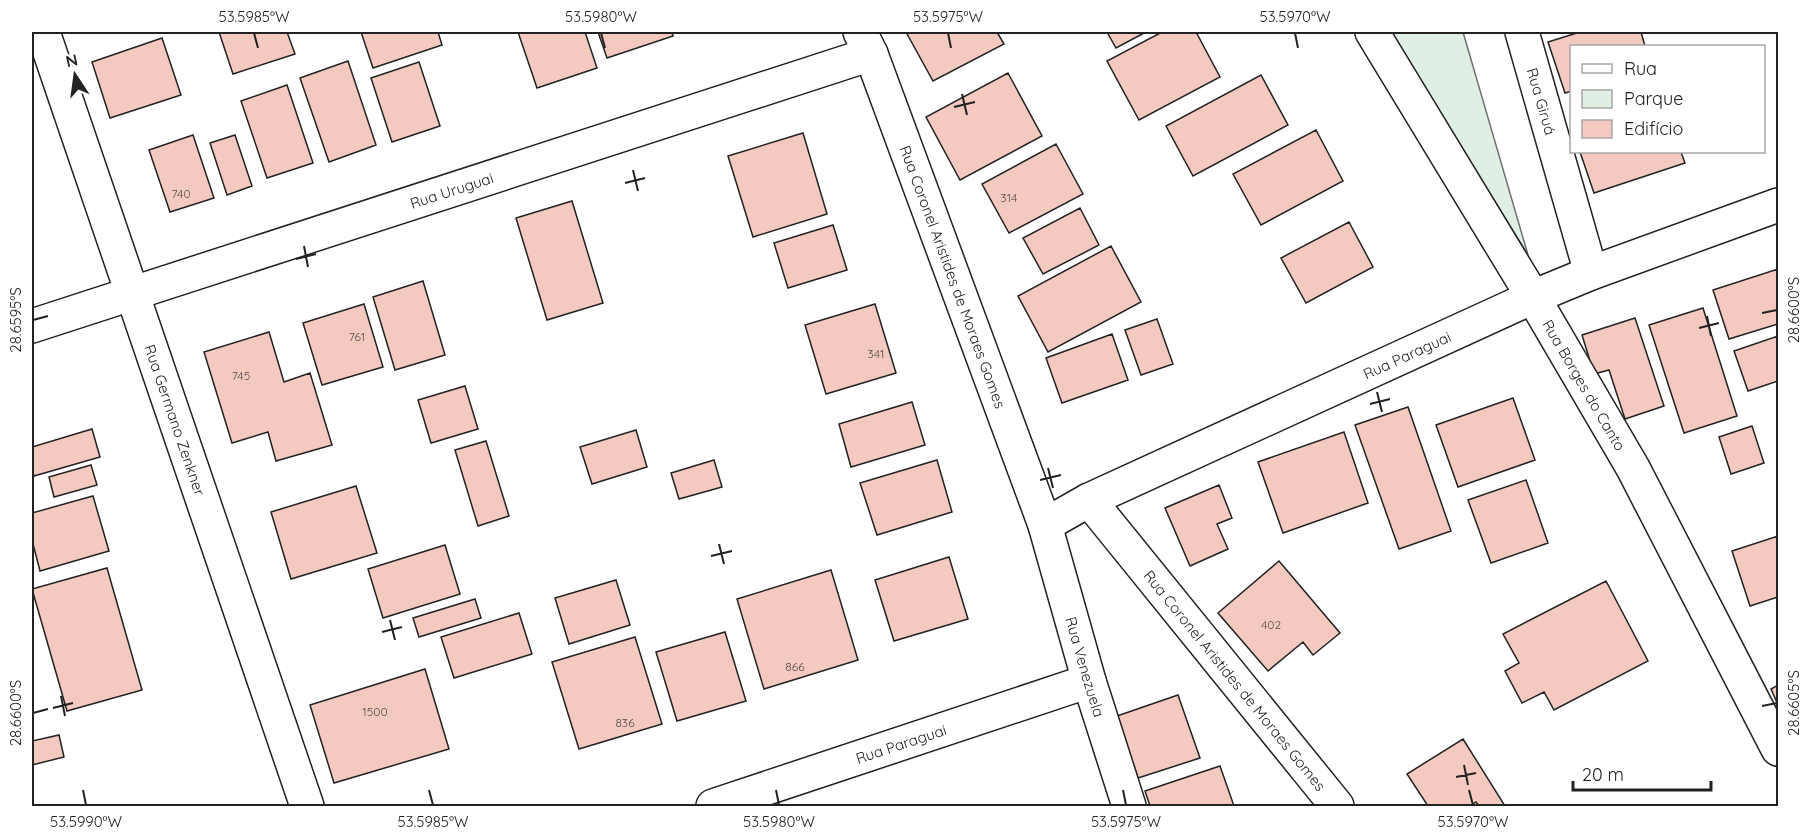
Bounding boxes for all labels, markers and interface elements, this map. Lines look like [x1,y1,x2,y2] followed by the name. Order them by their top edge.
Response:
[218,7,290,26] text: 53.5985°W
[565,7,637,26] text: 53.5980°W
[913,7,984,26] text: 53.5975°W
[1260,7,1331,26] text: 53.5970°W
[45,45,105,105] north arrow
[1570,45,1765,153] legend
[64,49,80,71] text: N
[1624,57,1657,80] text: Rua
[1523,66,1560,137] street label: Rua Giruá
[1624,87,1683,110] text: Parque
[1624,117,1683,140] text: Edifício
[896,143,1010,411] street label: Rua Coronel Aristides de Moraes Gomes
[407,168,496,212] street label: Rua Uruguai
[171,186,191,201] house number: 740
[1001,190,1017,205] house number: 314
[1784,277,1803,343] text: 28.6600°S
[6,287,25,353] text: 28.6595°S
[1539,316,1630,454] street label: Rua Borges do Canto
[1360,326,1454,383] street label: Rua Paraguai
[349,329,365,344] house number: 761
[141,342,210,498] street label: Rua Germano Zenkner
[868,346,884,361] house number: 341
[232,368,250,383] house number: 745
[1140,566,1330,795] street label: Rua Coronel Aristides de Moraes Gomes
[1062,614,1109,719] street label: Rua Venezuela
[1261,617,1281,632] house number: 402
[785,659,805,674] house number: 866
[1784,670,1803,736] text: 28.6605°S
[6,680,25,746] text: 28.6600°S
[362,704,388,719] house number: 1500
[615,715,635,730] house number: 836
[853,720,949,767] street label: Rua Paraguai
[1573,754,1711,792] scale bar
[1582,763,1624,786] text: 20 m
[50,812,123,831] text: 53.5990°W
[397,812,469,831] text: 53.5985°W
[743,812,815,831] text: 53.5980°W
[1091,812,1162,831] text: 53.5975°W
[1438,812,1509,831] text: 53.5970°W

